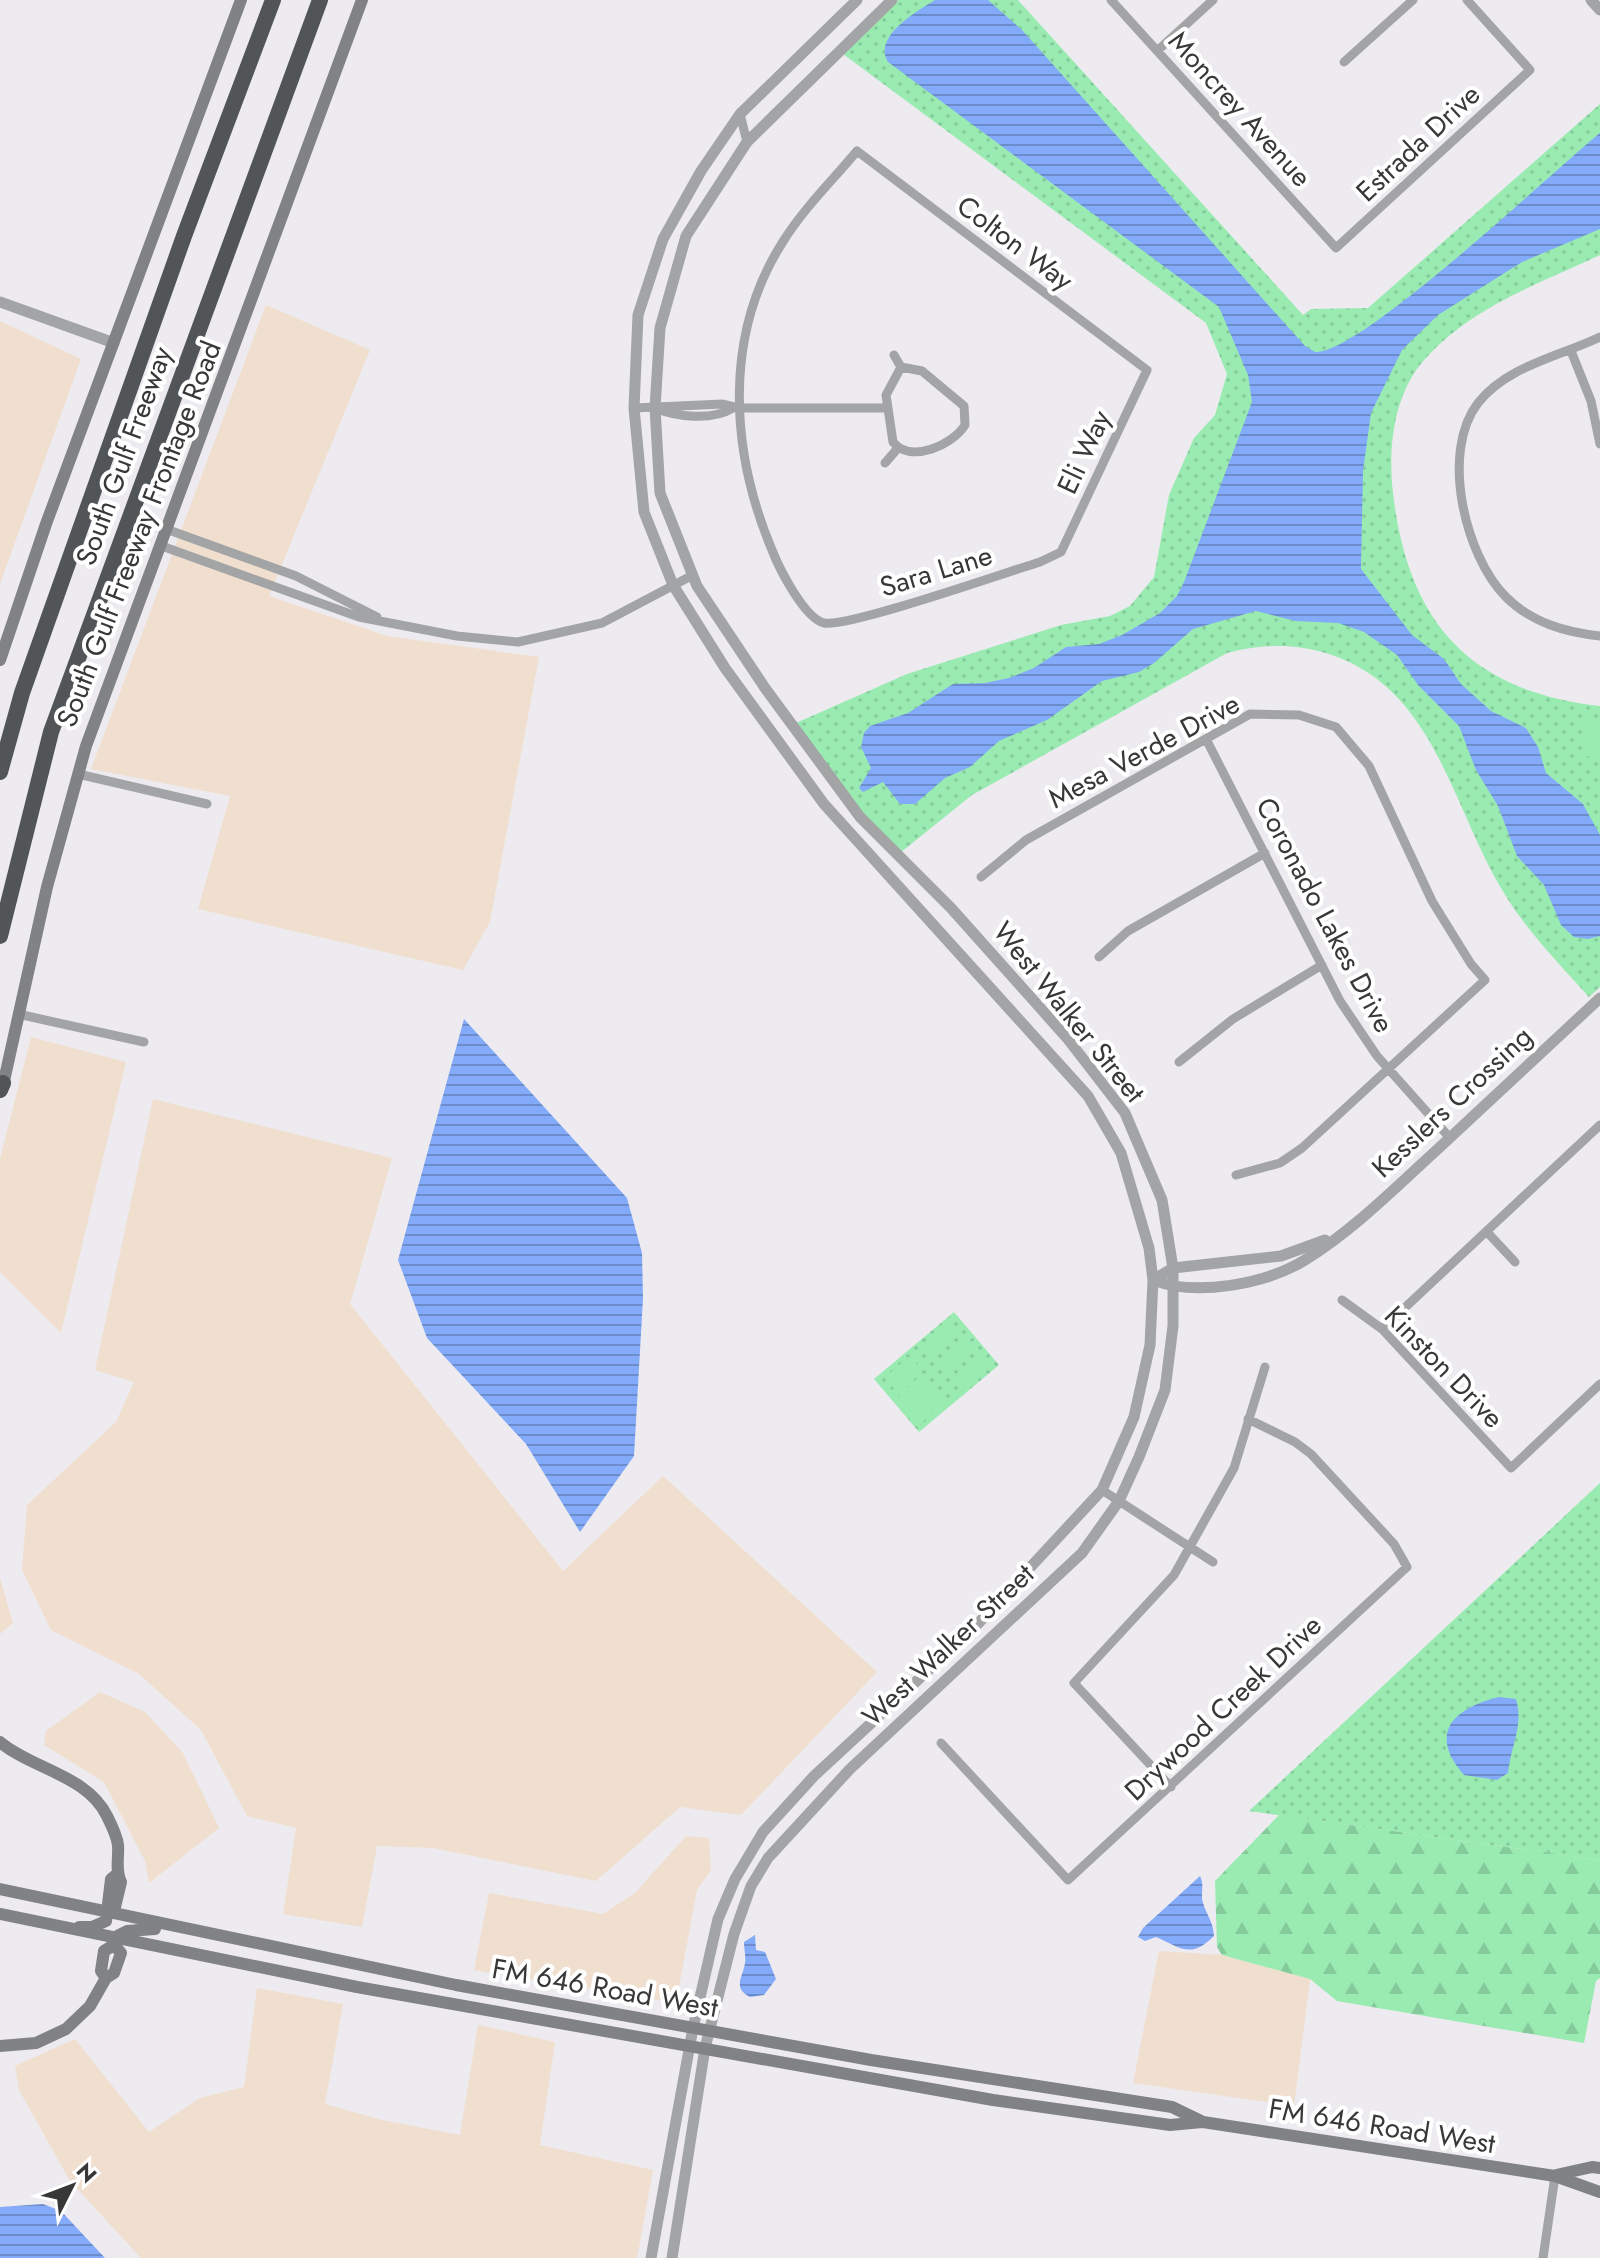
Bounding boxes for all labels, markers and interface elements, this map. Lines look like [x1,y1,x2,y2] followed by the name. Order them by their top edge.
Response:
[1159,22,1321,196] street label: Moncrey Avenue
[1347,75,1489,211] street label: Estrada Drive
[948,186,1082,301] street label: Colton Way
[46,335,232,733] street label: South Gulf Freeway Frontage Road
[65,340,183,571] street label: South Gulf Freeway
[1047,403,1121,501] street label: Eli Way
[875,535,997,607] street label: Sara Lane
[1041,683,1247,819] street label: Mesa Verde Drive
[1246,790,1404,1040] street label: Coronado Lakes Drive
[983,913,1155,1111] street label: West Walker Street
[1363,1017,1541,1187] street label: Kesslers Crossing
[1375,1296,1513,1438] street label: Kinston Drive
[853,1554,1043,1736] street label: West Walker Street
[1115,1606,1331,1810] street label: Drywood Creek Drive
[489,1948,721,2028] street label: FM 646 Road West
[1266,2088,1498,2164] street label: FM 646 Road West
[32,2146,112,2226] north arrow
[69,2155,105,2190] text: N

